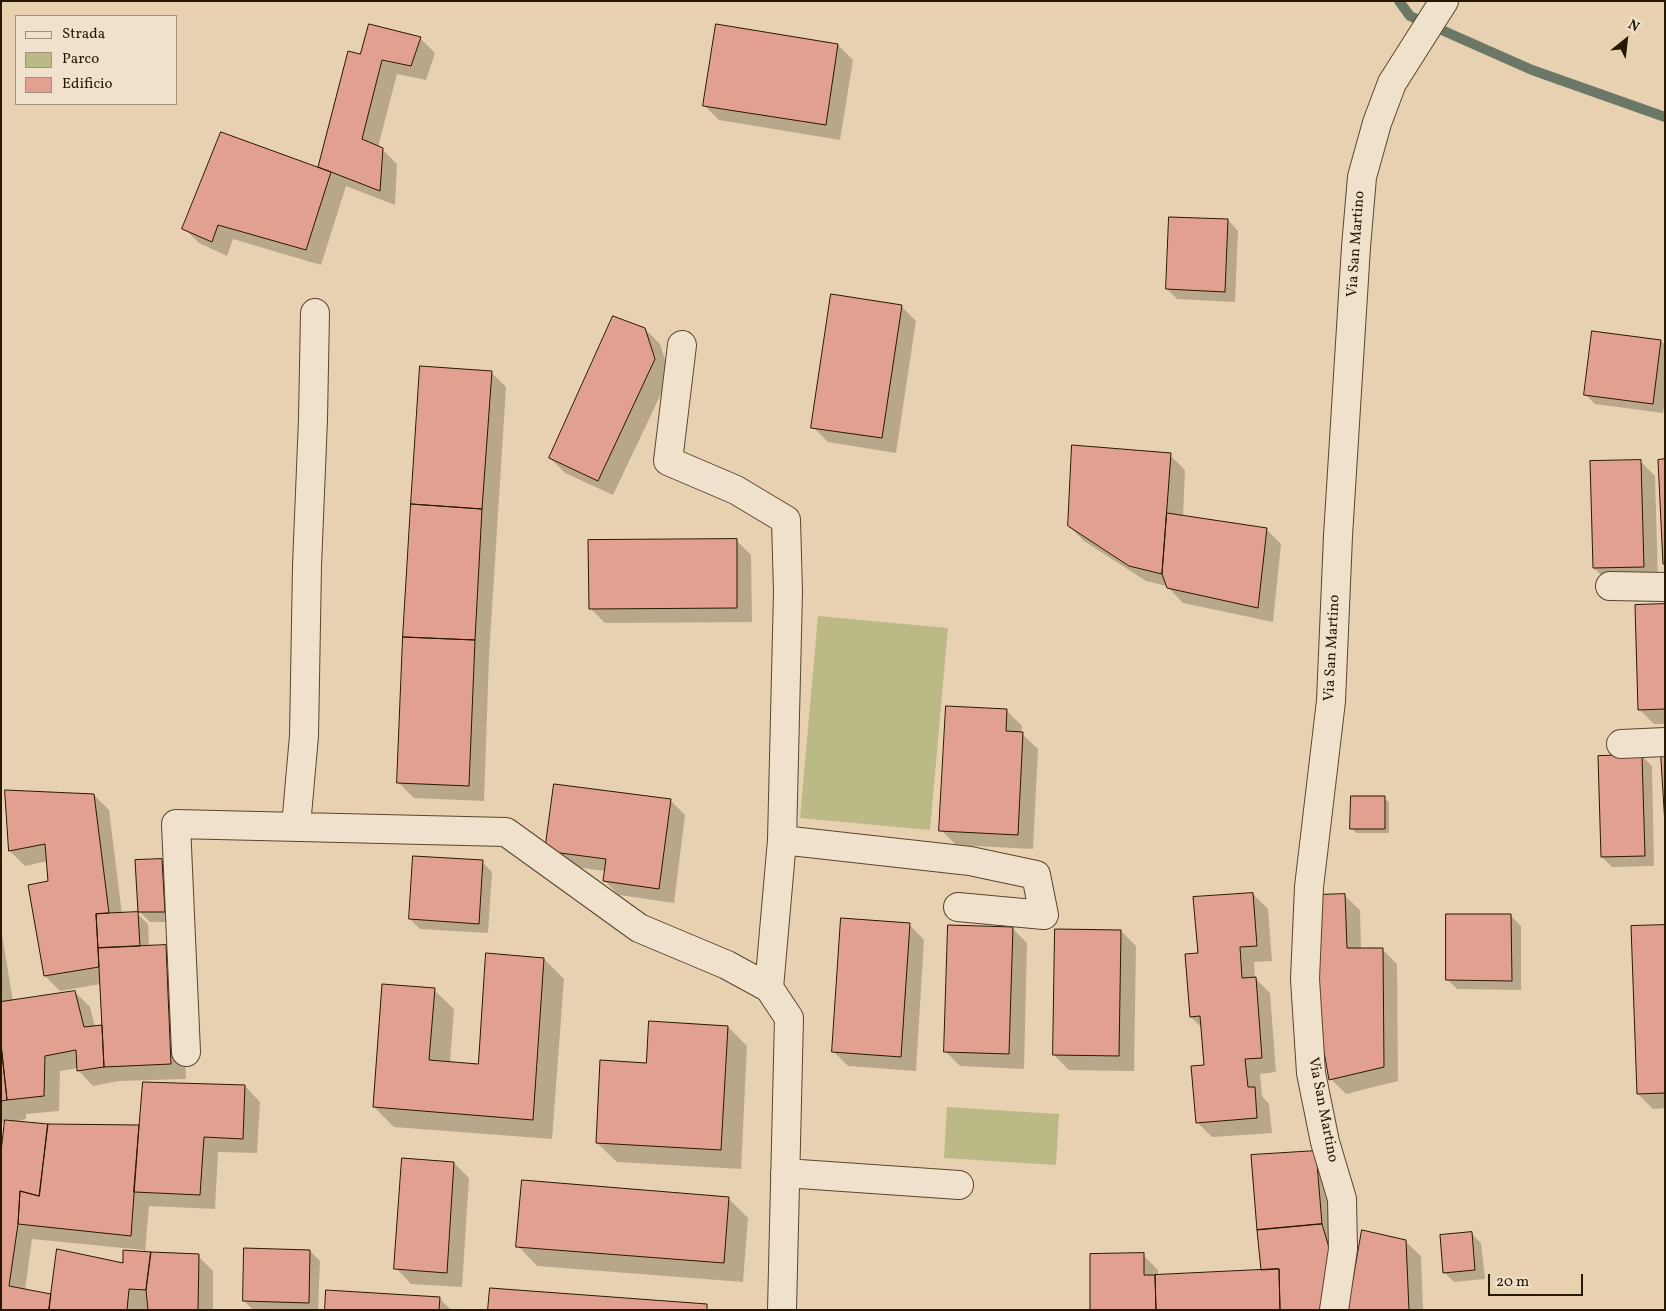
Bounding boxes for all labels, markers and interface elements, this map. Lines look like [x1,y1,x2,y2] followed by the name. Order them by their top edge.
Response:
[15,15,178,105] legend
[1601,15,1651,65] north arrow
[1624,16,1643,37] text: N
[62,24,105,45] text: Strada
[62,49,99,70] text: Parco
[62,74,113,95] text: Edificio
[1344,190,1370,298] street label: Via San Martino
[1321,594,1345,702] street label: Via San Martino
[1303,1056,1341,1164] street label: Via San Martino
[1491,1264,1586,1296] scale bar
[1496,1272,1529,1293] text: 20 m

